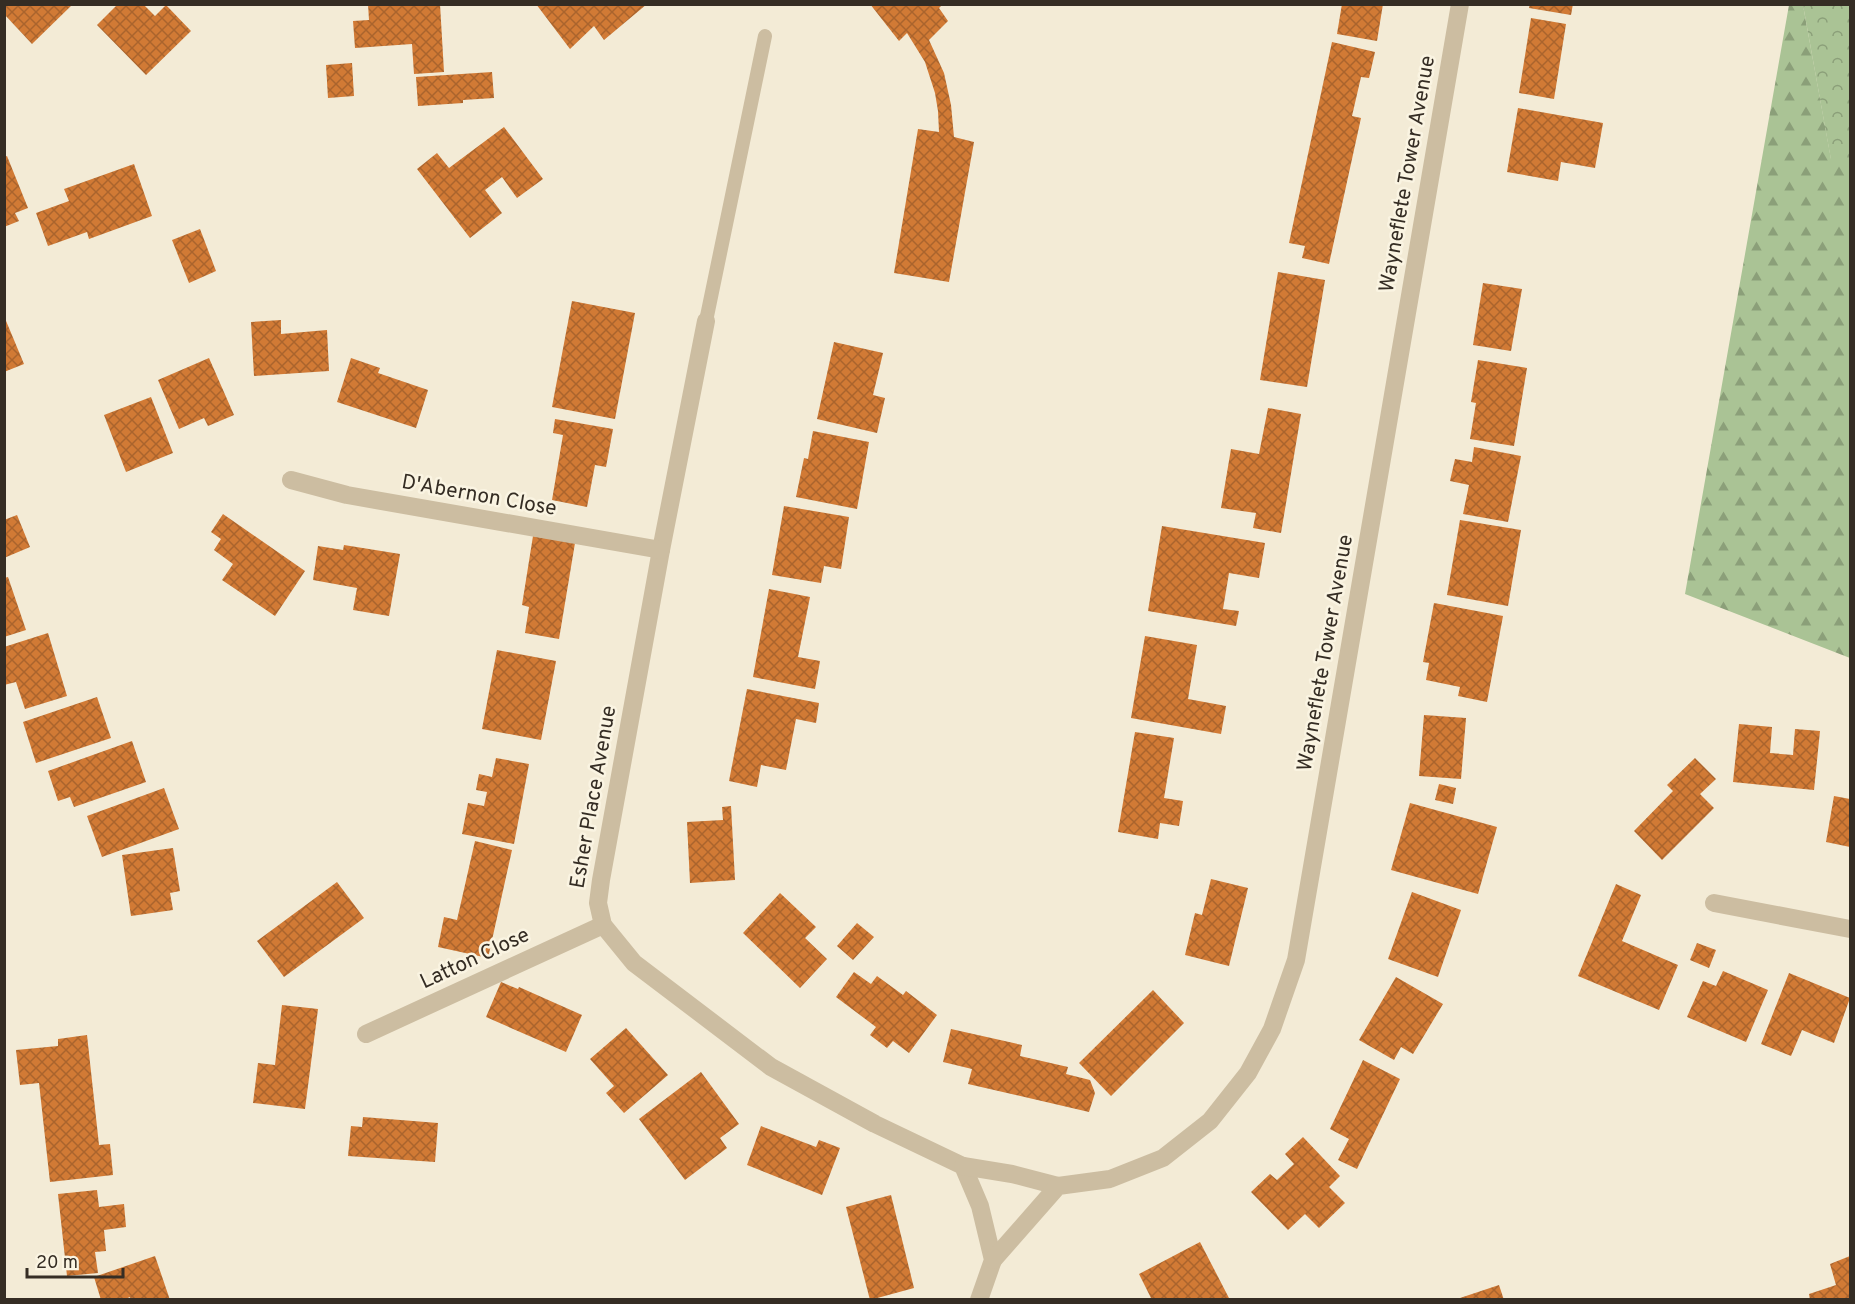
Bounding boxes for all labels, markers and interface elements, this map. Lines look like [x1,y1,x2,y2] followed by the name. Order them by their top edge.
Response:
[1374,54,1442,294] street label: Wayneflete Tower Avenue
[399,469,559,523] street label: D'Abernon Close
[1292,533,1360,773] street label: Wayneflete Tower Avenue
[565,703,623,891] street label: Esher Place Avenue
[416,922,534,996] street label: Latton Close
[27,1241,123,1279] scale bar
[36,1252,78,1275] text: 20 m

